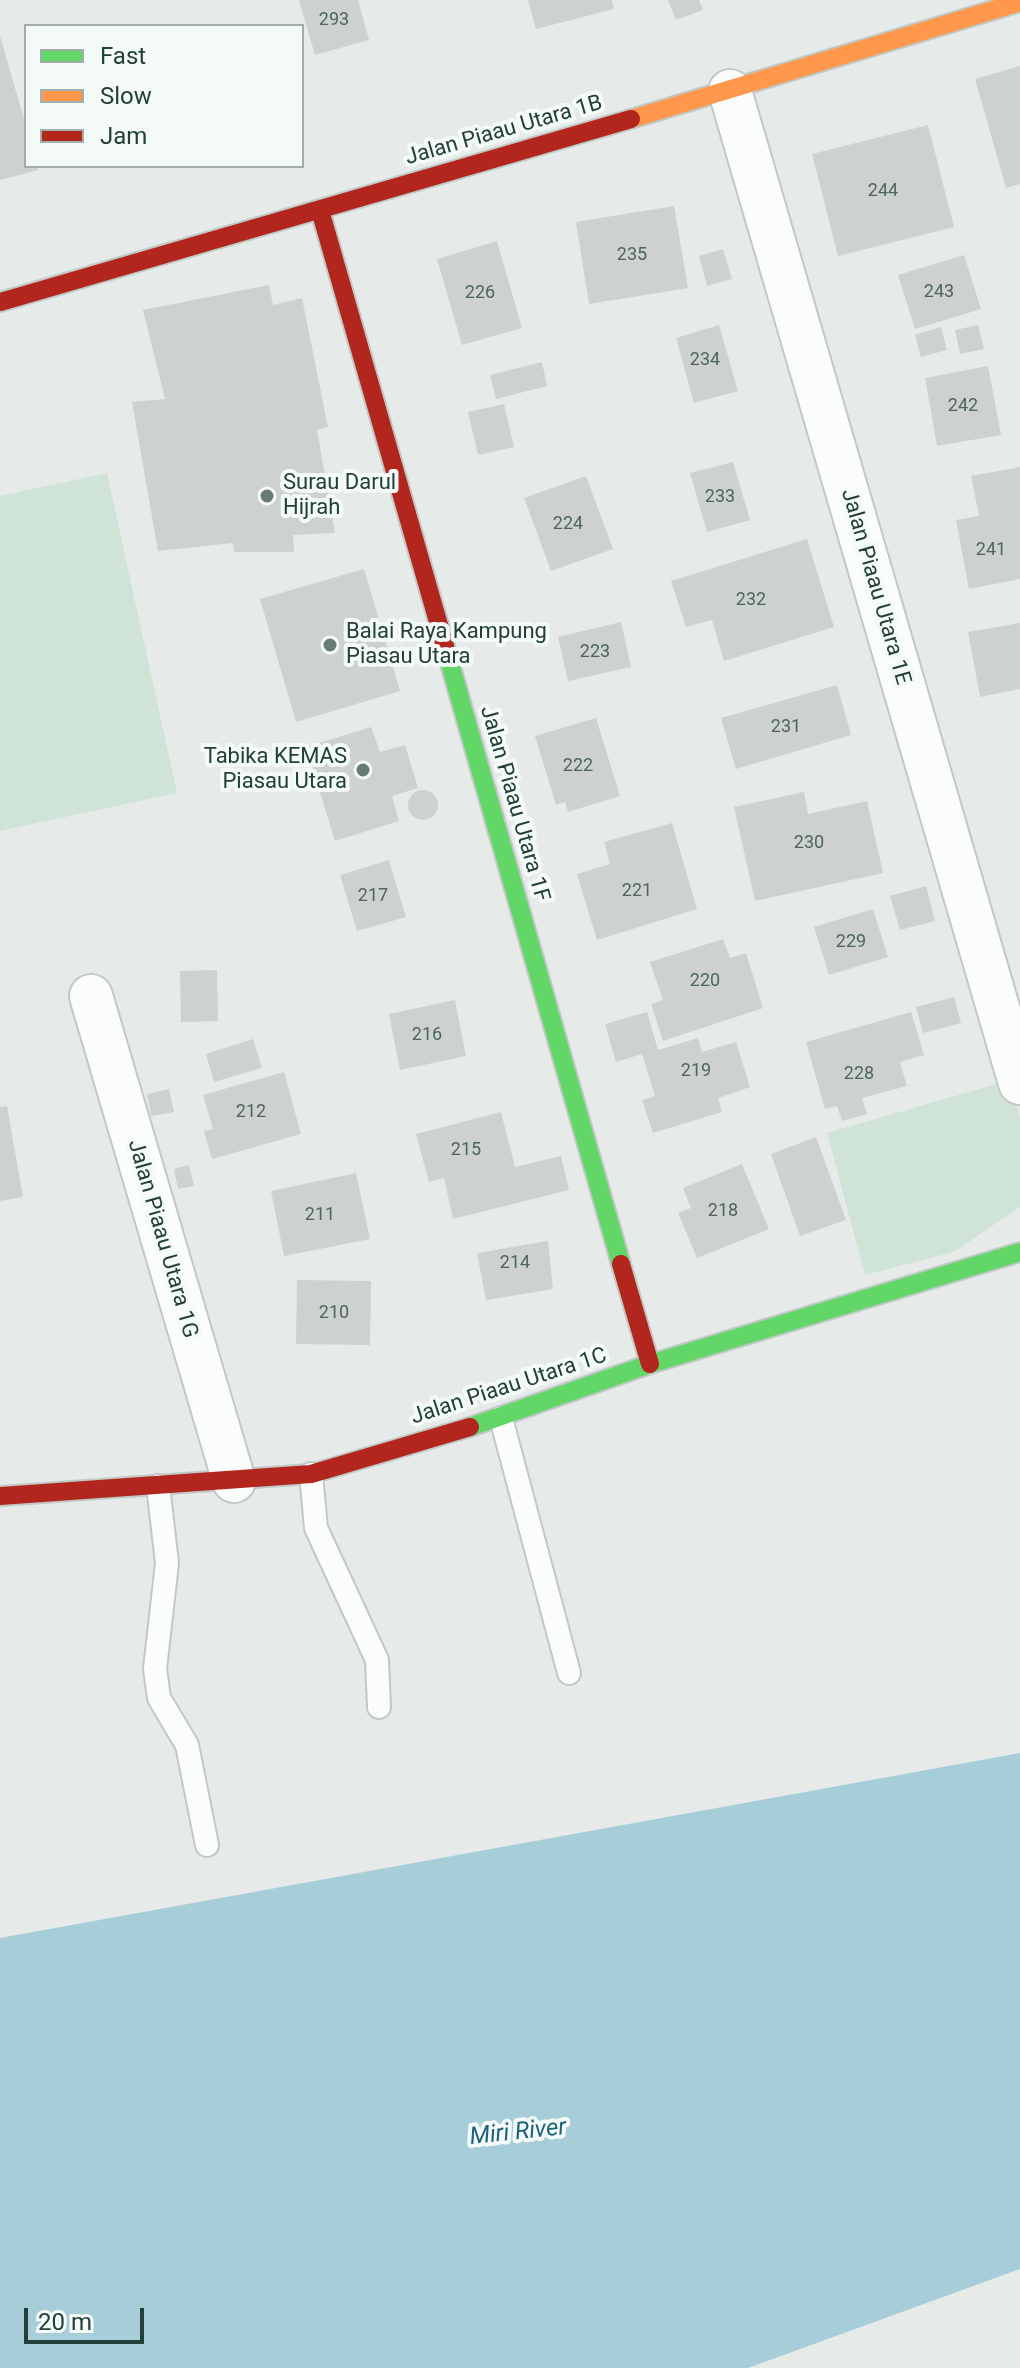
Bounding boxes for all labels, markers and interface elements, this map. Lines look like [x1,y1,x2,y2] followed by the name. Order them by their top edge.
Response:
[319,9,349,31] house number: 293
[24,24,304,168] legend
[100,42,146,70] text: Fast
[100,82,152,110] text: Slow
[402,90,606,172] street label: Jalan Piaau Utara 1B
[100,122,147,150] text: Jam
[868,180,898,202] house number: 244
[617,244,647,266] house number: 235
[924,281,954,303] house number: 243
[465,282,495,304] house number: 226
[690,349,720,371] house number: 234
[948,395,978,417] house number: 242
[283,470,396,522] place label: Surau Darul Hijrah
[705,486,735,508] house number: 233
[834,486,916,688] street label: Jalan Piaau Utara 1E
[258,487,276,505] marker: Surau Darul Hijrah
[553,513,583,535] house number: 224
[976,539,1006,561] house number: 241
[736,589,766,611] house number: 232
[346,619,547,670] place label: Balai Raya Kampung Piasau Utara
[321,636,339,654] marker: Balai Raya Kampung Piasau Utara
[580,641,610,663] house number: 223
[473,703,555,905] street label: Jalan Piaau Utara 1F
[771,716,801,738] house number: 231
[204,744,347,796] place label: Tabika KEMAS Piasau Utara
[563,755,593,777] house number: 222
[354,761,372,779] marker: Tabika KEMAS Piasau Utara
[794,832,824,854] house number: 230
[622,880,652,902] house number: 221
[358,885,388,907] house number: 217
[836,931,866,953] house number: 229
[690,970,720,992] house number: 220
[412,1024,442,1046] house number: 216
[681,1060,711,1082] house number: 219
[844,1063,874,1085] house number: 228
[236,1101,266,1123] house number: 212
[121,1137,203,1341] street label: Jalan Piaau Utara 1G
[451,1139,481,1161] house number: 215
[708,1200,738,1222] house number: 218
[305,1204,335,1226] house number: 211
[500,1252,530,1274] house number: 214
[319,1302,349,1324] house number: 210
[408,1343,610,1431] street label: Jalan Piaau Utara 1C
[468,2114,568,2152] water label: Miri River
[28,2292,148,2342] scale bar
[38,2308,92,2336] text: 20 m

